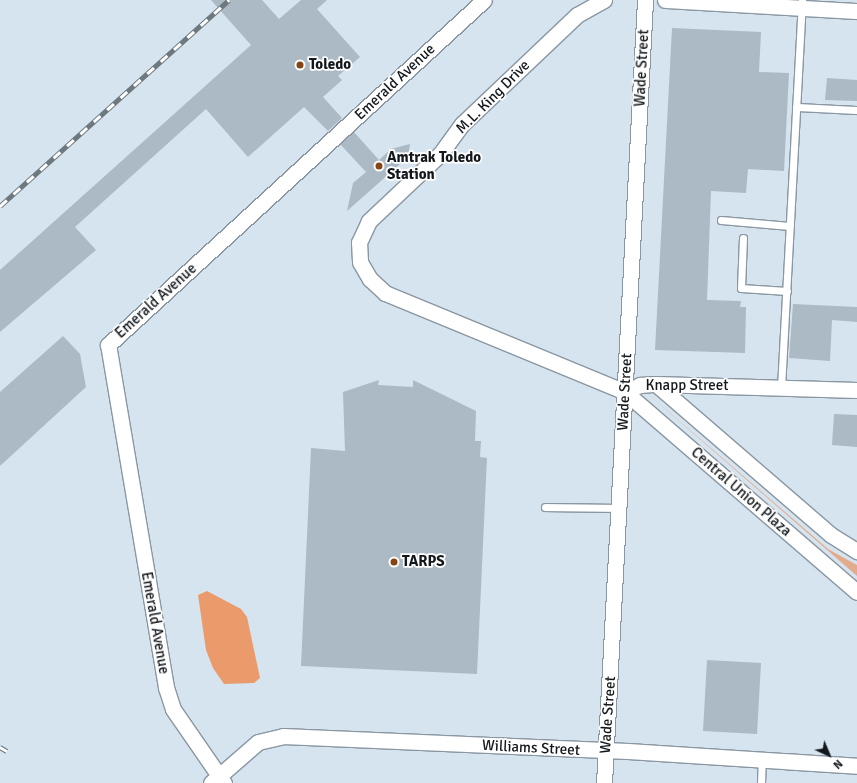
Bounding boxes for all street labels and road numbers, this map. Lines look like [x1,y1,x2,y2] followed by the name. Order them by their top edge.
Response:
[631,29,653,107] street label: Wade Street
[351,40,439,124] street label: Emerald Avenue
[452,56,534,138] street label: M.L. King Drive
[112,260,200,342] street label: Emerald Avenue
[614,353,636,431] street label: Wade Street
[645,377,729,395] street label: Knapp Street
[687,444,795,540] street label: Central Union Plaza
[137,570,173,676] street label: Emerald Avenue
[596,676,620,754] street label: Wade Street
[482,736,580,760] street label: Williams Street

